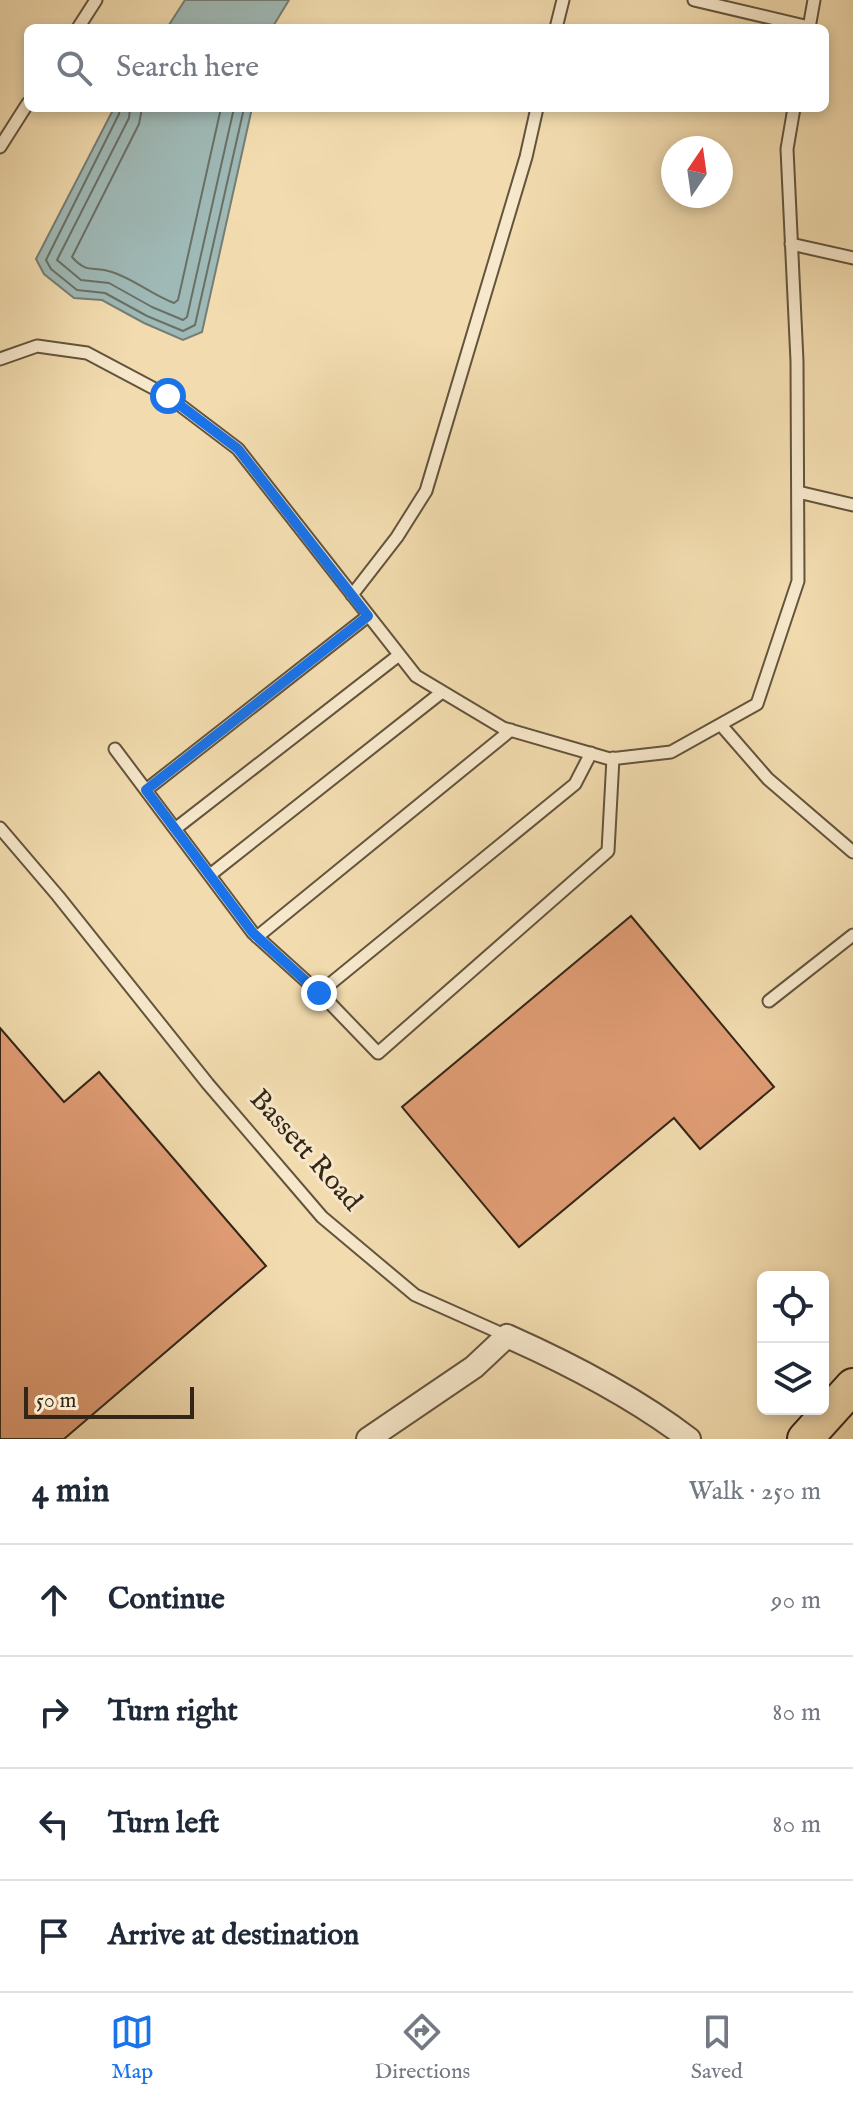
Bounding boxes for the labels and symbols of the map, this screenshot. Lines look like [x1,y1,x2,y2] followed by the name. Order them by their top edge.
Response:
[661,136,733,208] north arrow
[150,378,186,414] route start
[301,975,337,1011] route end
[241,1083,369,1219] street label: Bassett Road
[24,1383,194,1419] scale bar

